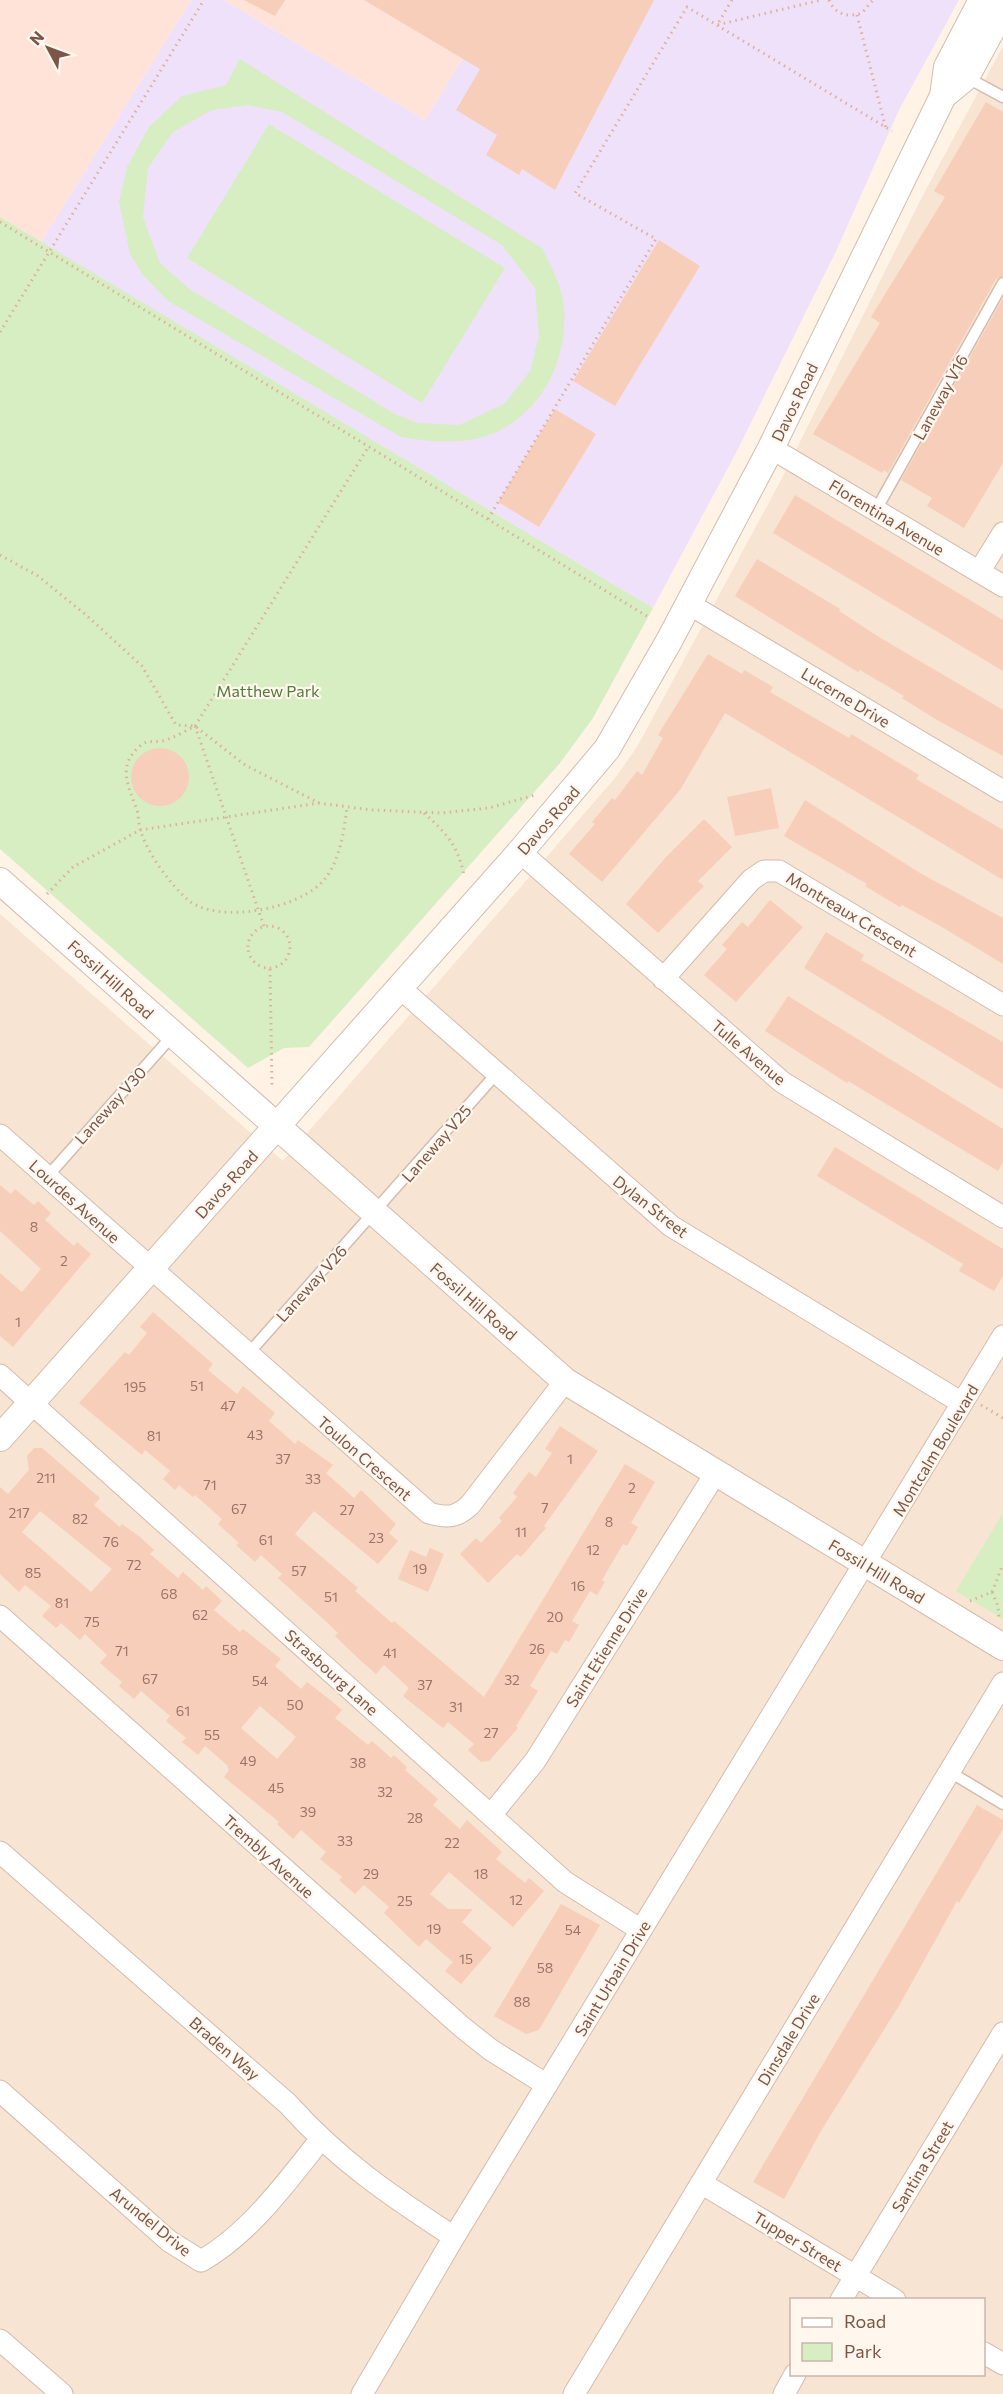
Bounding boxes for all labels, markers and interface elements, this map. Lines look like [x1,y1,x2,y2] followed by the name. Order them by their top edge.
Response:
[18,18,78,78] north arrow
[25,27,47,49] text: N
[909,351,971,443] street label: Laneway V16
[767,360,821,444] street label: Davos Road
[826,475,948,559] street label: Florentina Avenue
[798,663,894,731] street label: Lucerne Drive
[216,681,320,700] park label: Matthew Park
[513,782,583,858] street label: Davos Road
[783,868,921,961] street label: Montreaux Crescent
[64,936,158,1022] street label: Fossil Hill Road
[708,1016,790,1088] street label: Tulle Avenue
[70,1062,150,1148] street label: Laneway V30
[397,1100,475,1186] street label: Laneway V25
[190,1146,262,1222] street label: Davos Road
[26,1155,124,1247] street label: Lourdes Avenue
[610,1171,693,1241] street label: Dylan Street
[30,1218,38,1235] house number: 8
[272,1241,350,1325] street label: Laneway V26
[60,1252,68,1269] house number: 2
[427,1258,521,1344] street label: Fossil Hill Road
[15,1313,21,1330] house number: 1
[190,1377,204,1394] house number: 51
[124,1378,146,1395] house number: 195
[888,1381,982,1519] street label: Montcalm Boulevard
[220,1397,236,1414] house number: 47
[314,1412,416,1504] street label: Toulon Crescent
[247,1426,263,1443] house number: 43
[147,1427,161,1444] house number: 81
[275,1450,291,1467] house number: 37
[567,1450,573,1467] house number: 1
[36,1469,56,1486] house number: 211
[305,1470,321,1487] house number: 33
[203,1476,217,1493] house number: 71
[628,1479,636,1496] house number: 2
[541,1499,549,1516] house number: 7
[231,1500,247,1517] house number: 67
[339,1501,355,1518] house number: 27
[8,1504,30,1521] house number: 217
[72,1510,88,1527] house number: 82
[605,1513,613,1530] house number: 8
[515,1523,527,1540] house number: 11
[368,1529,384,1546] house number: 23
[259,1531,273,1548] house number: 61
[103,1533,119,1550] house number: 76
[826,1535,928,1607] street label: Fossil Hill Road
[586,1541,600,1558] house number: 12
[126,1556,142,1573] house number: 72
[413,1560,427,1577] house number: 19
[291,1562,307,1579] house number: 57
[25,1564,41,1581] house number: 85
[571,1577,585,1594] house number: 16
[561,1584,651,1710] street label: Saint Etienne Drive
[161,1585,178,1602] house number: 68
[324,1588,338,1605] house number: 51
[55,1594,69,1611] house number: 81
[192,1606,208,1623] house number: 62
[547,1608,563,1625] house number: 20
[84,1613,100,1630] house number: 75
[281,1625,383,1719] street label: Strasbourg Lane
[529,1640,545,1657] house number: 26
[222,1641,238,1658] house number: 58
[115,1642,129,1659] house number: 71
[383,1644,397,1661] house number: 41
[142,1670,158,1687] house number: 67
[504,1671,520,1688] house number: 32
[252,1672,269,1689] house number: 54
[417,1676,433,1693] house number: 37
[286,1696,304,1713] house number: 50
[449,1698,463,1715] house number: 31
[176,1702,190,1719] house number: 61
[483,1724,499,1741] house number: 27
[204,1726,220,1743] house number: 55
[240,1752,256,1769] house number: 49
[350,1754,366,1771] house number: 38
[268,1779,284,1796] house number: 45
[377,1783,393,1800] house number: 32
[300,1803,316,1820] house number: 39
[407,1809,423,1826] house number: 28
[220,1810,318,1902] street label: Trembly Avenue
[337,1832,353,1849] house number: 33
[444,1834,460,1851] house number: 22
[363,1865,379,1882] house number: 29
[474,1865,488,1882] house number: 18
[509,1891,523,1908] house number: 12
[397,1892,413,1909] house number: 25
[570,1917,654,2039] street label: Saint Urbain Drive
[427,1920,441,1937] house number: 19
[565,1921,582,1938] house number: 54
[459,1950,473,1967] house number: 15
[537,1959,553,1976] house number: 58
[753,1989,823,2089] street label: Dinsdale Drive
[514,1993,531,2010] house number: 88
[186,2012,264,2084] street label: Braden Way
[887,2116,957,2215] street label: Santina Street
[107,2182,195,2260] street label: Arundel Drive
[750,2207,846,2275] street label: Tupper Street
[790,2298,985,2376] legend
[844,2310,886,2332] text: Road
[844,2340,882,2362] text: Park

